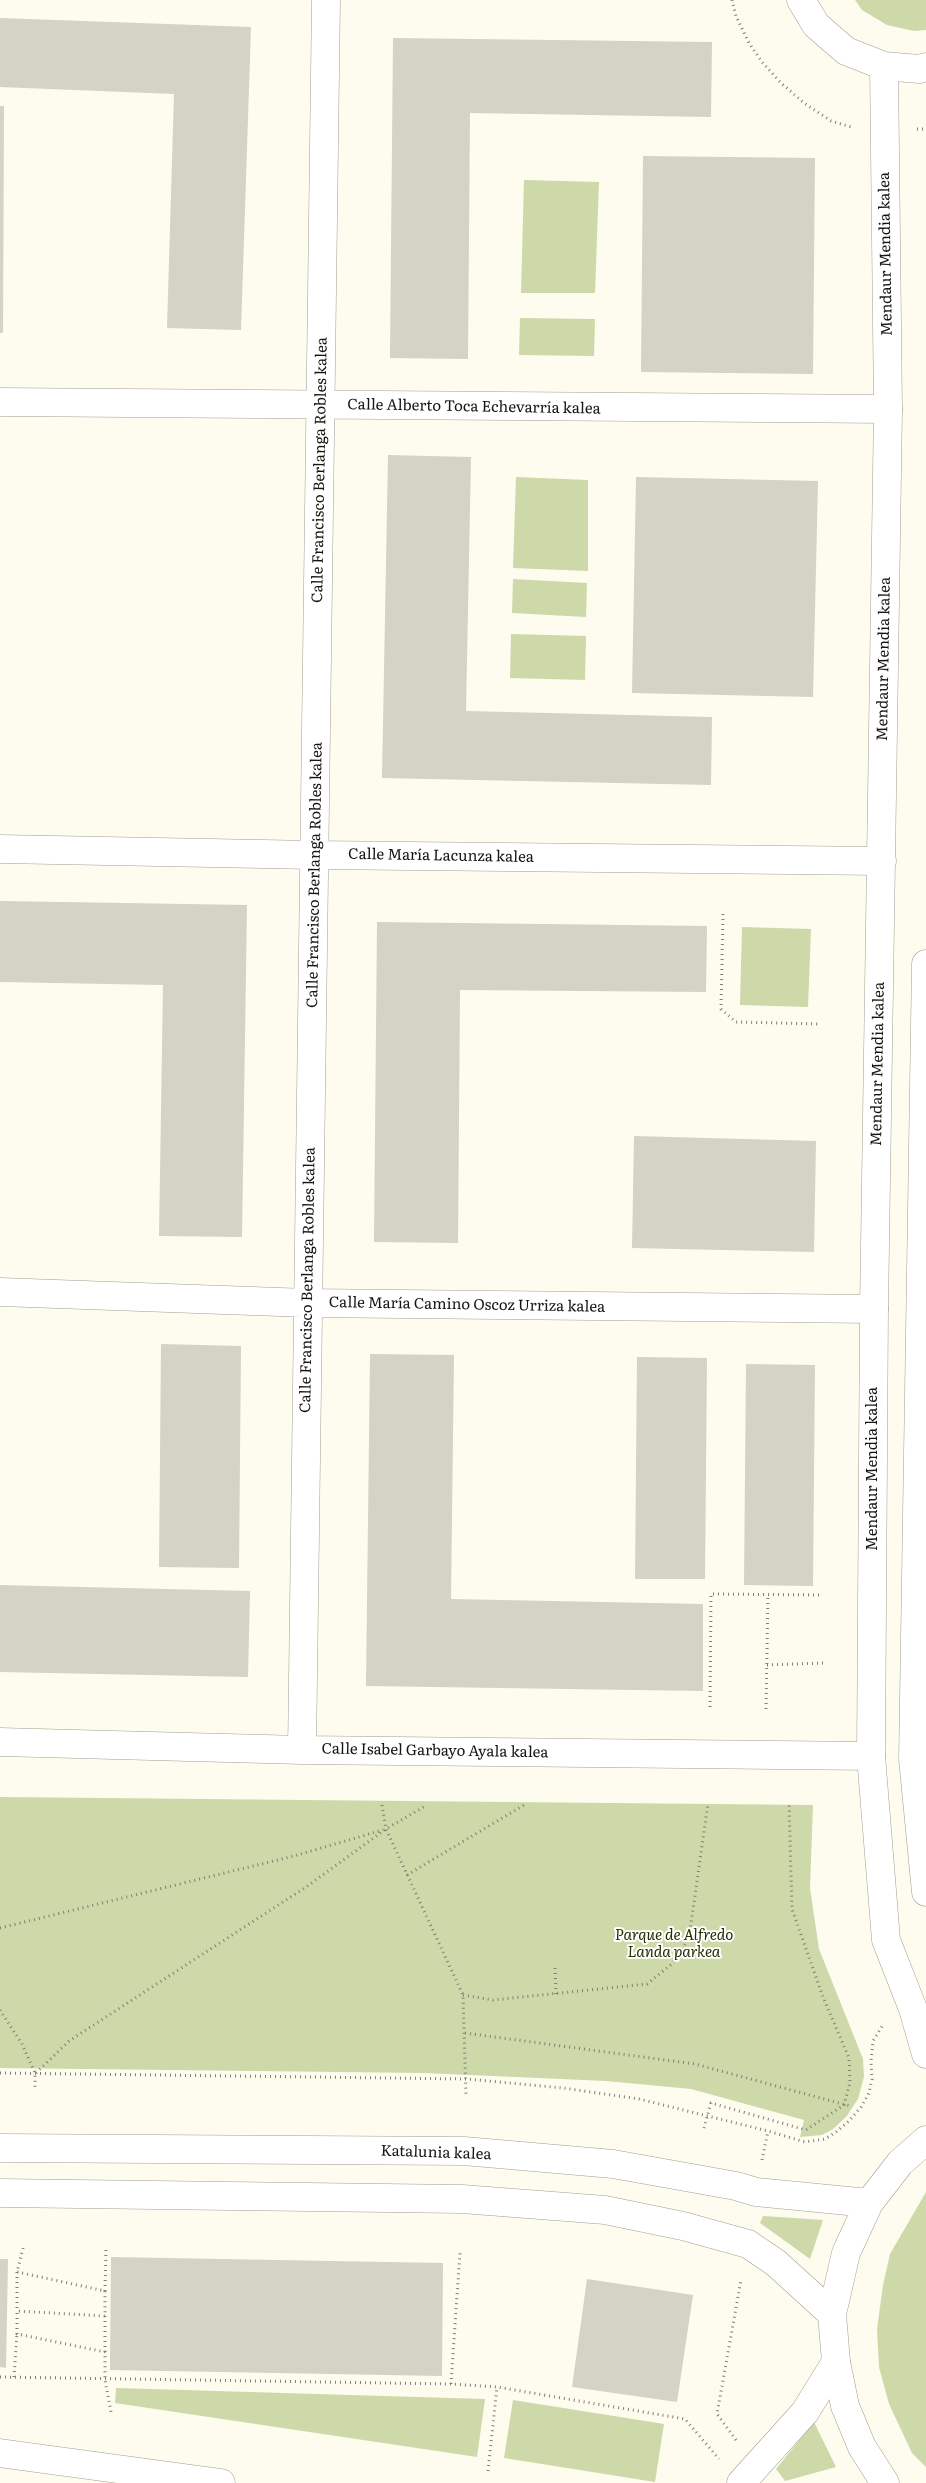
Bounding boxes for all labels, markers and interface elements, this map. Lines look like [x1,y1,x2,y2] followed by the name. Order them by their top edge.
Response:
[876,172,896,336] street label: Mendaur Mendia kalea
[309,337,331,603] street label: Calle Francisco Berlanga Robles kalea
[347,396,601,418] street label: Calle Alberto Toca Echevarría kalea
[874,577,894,741] street label: Mendaur Mendia kalea
[304,742,326,1008] street label: Calle Francisco Berlanga Robles kalea
[348,845,534,867] street label: Calle María Lacunza kalea
[868,982,888,1146] street label: Mendaur Mendia kalea
[297,1147,319,1413] street label: Calle Francisco Berlanga Robles kalea
[329,1294,605,1316] street label: Calle María Camino Oscoz Urriza kalea
[864,1387,882,1551] street label: Mendaur Mendia kalea
[321,1740,549,1762] street label: Calle Isabel Garbayo Ayala kalea
[615,1927,733,1962] park label: Parque de Alfredo Landa parkea
[380,2142,492,2164] street label: Katalunia kalea

